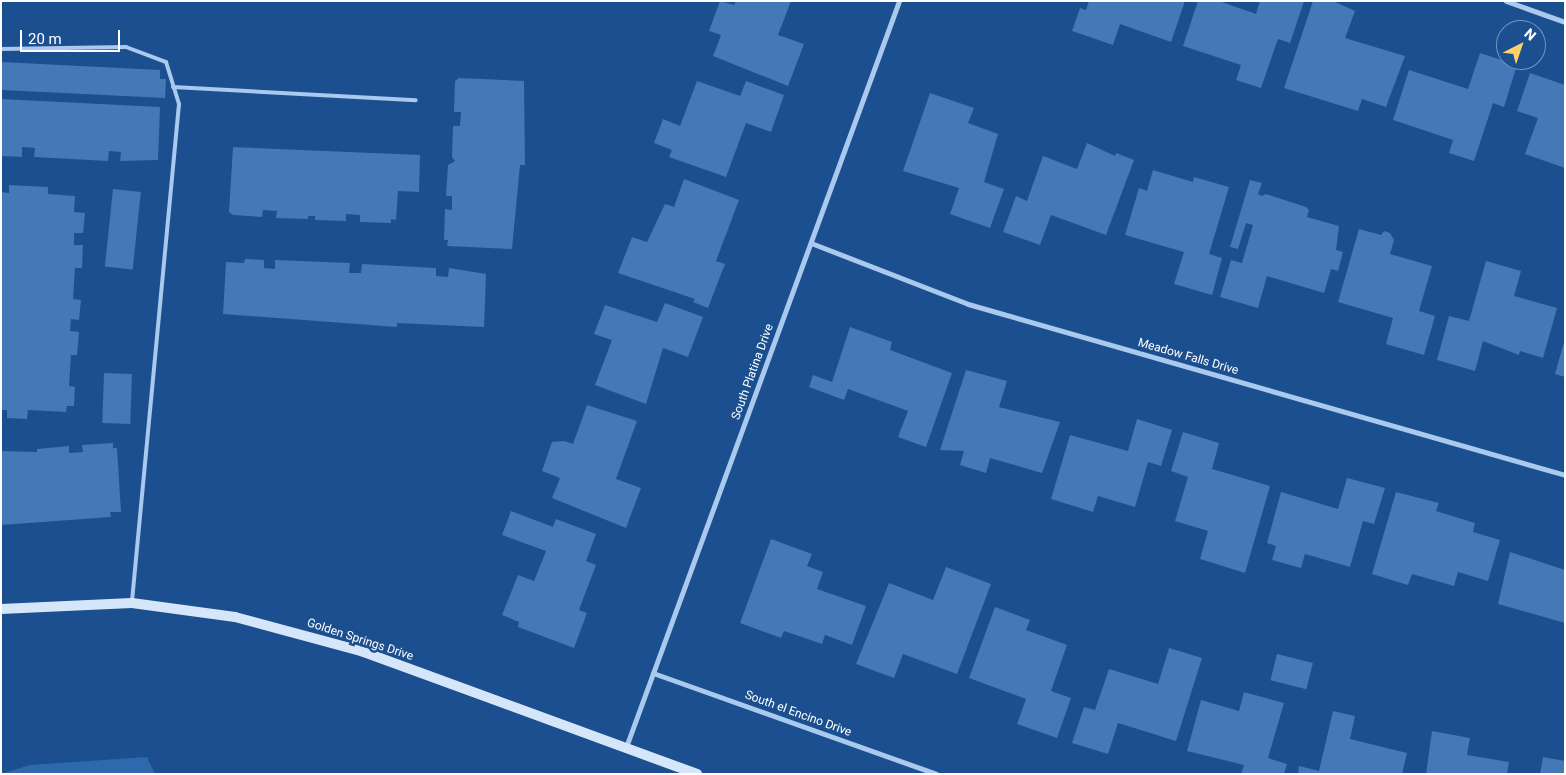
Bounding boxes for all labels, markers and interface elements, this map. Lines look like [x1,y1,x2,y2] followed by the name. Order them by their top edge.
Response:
[22,20,122,52] scale bar
[1496,20,1546,70] north arrow
[1521,25,1539,44] text: N
[28,30,62,48] text: 20 m
[729,322,777,422] street label: South Platina Drive
[1136,336,1240,378] street label: Meadow Falls Drive
[305,616,415,664] street label: Golden Springs Drive
[743,688,853,740] street label: South el Encino Drive

